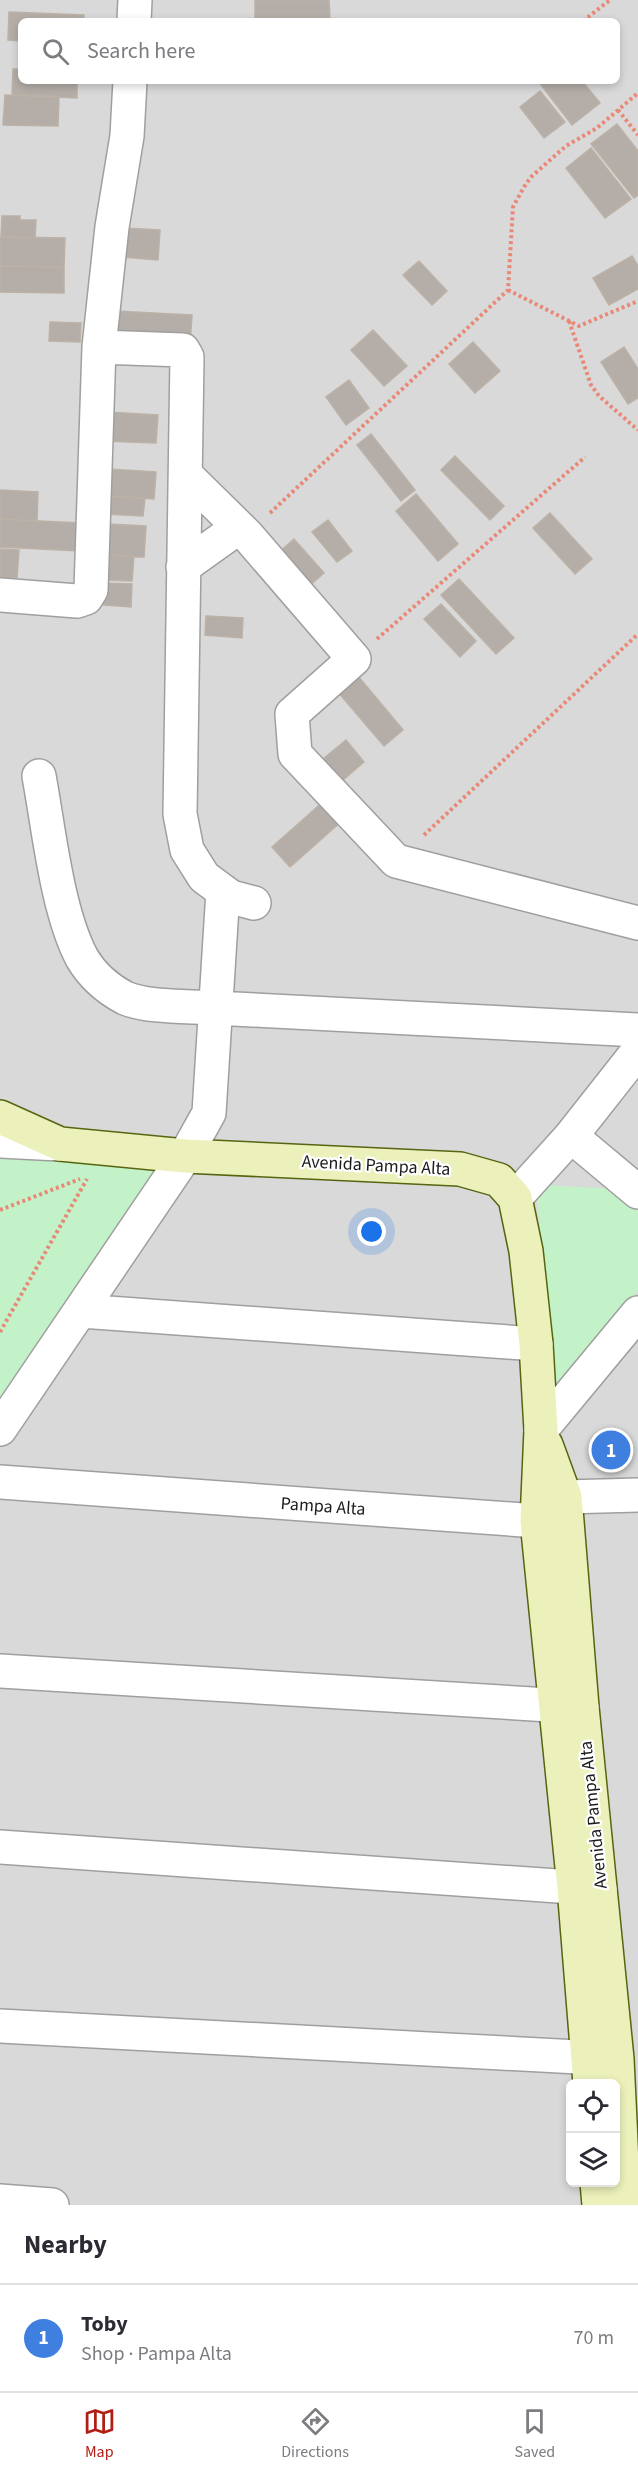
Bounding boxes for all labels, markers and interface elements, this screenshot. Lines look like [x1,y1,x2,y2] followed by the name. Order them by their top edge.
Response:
[18,18,620,84] search box
[39,35,72,68] icon: search
[87,35,195,67] text: Search here
[301,1149,451,1182] street label: Avenida Pampa Alta
[357,1217,386,1246] your location
[592,1428,630,1472] pin: 1
[280,1491,366,1522] street label: Pampa Alta
[573,1740,614,1890] street label: Avenida Pampa Alta
[566,2079,620,2187] map controls
[566,2079,620,2133] button: locate
[566,2133,620,2187] button: layers
[24,2226,107,2263] text: Nearby
[81,2308,128,2340] text: Toby
[38,2324,49,2352] text: 1
[574,2324,614,2352] text: 70 m
[81,2340,232,2368] text: Shop · Pampa Alta
[83,2405,116,2463] tab: Map
[281,2405,349,2463] tab: Directions
[514,2405,555,2463] tab: Saved

